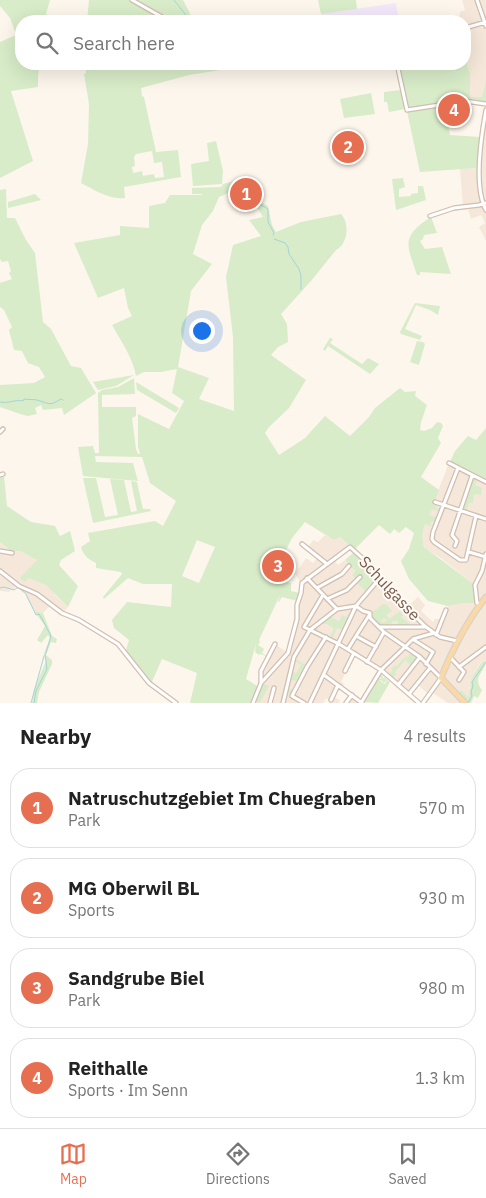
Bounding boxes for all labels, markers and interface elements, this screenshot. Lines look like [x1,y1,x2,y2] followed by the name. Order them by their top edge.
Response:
[15,15,471,70] search box
[33,29,61,57] icon: search
[73,31,175,55] text: Search here
[438,91,470,129] pin: 4
[332,128,364,166] pin: 2
[230,175,262,213] pin: 1
[189,318,215,344] your location
[262,547,294,585] pin: 3
[355,552,425,625] street label: Schulgasse
[20,722,91,750] text: Nearby
[403,726,466,746] text: 4 results
[68,786,376,810] text: Natruschutzgebiet Im Chuegraben
[32,798,42,818] text: 1
[418,798,465,818] text: 570 m
[68,810,100,830] text: Park
[68,876,200,900] text: MG Oberwil BL
[32,888,42,908] text: 2
[418,888,465,908] text: 930 m
[68,900,115,920] text: Sports
[68,966,204,990] text: Sandgrube Biel
[32,978,42,998] text: 3
[418,978,465,998] text: 980 m
[68,990,100,1010] text: Park
[68,1056,148,1080] text: Reithalle
[32,1068,42,1088] text: 4
[415,1068,465,1088] text: 1.3 km
[68,1080,188,1100] text: Sports · Im Senn
[59,1140,87,1188] tab: Map
[206,1140,270,1188] tab: Directions
[389,1140,427,1188] tab: Saved

